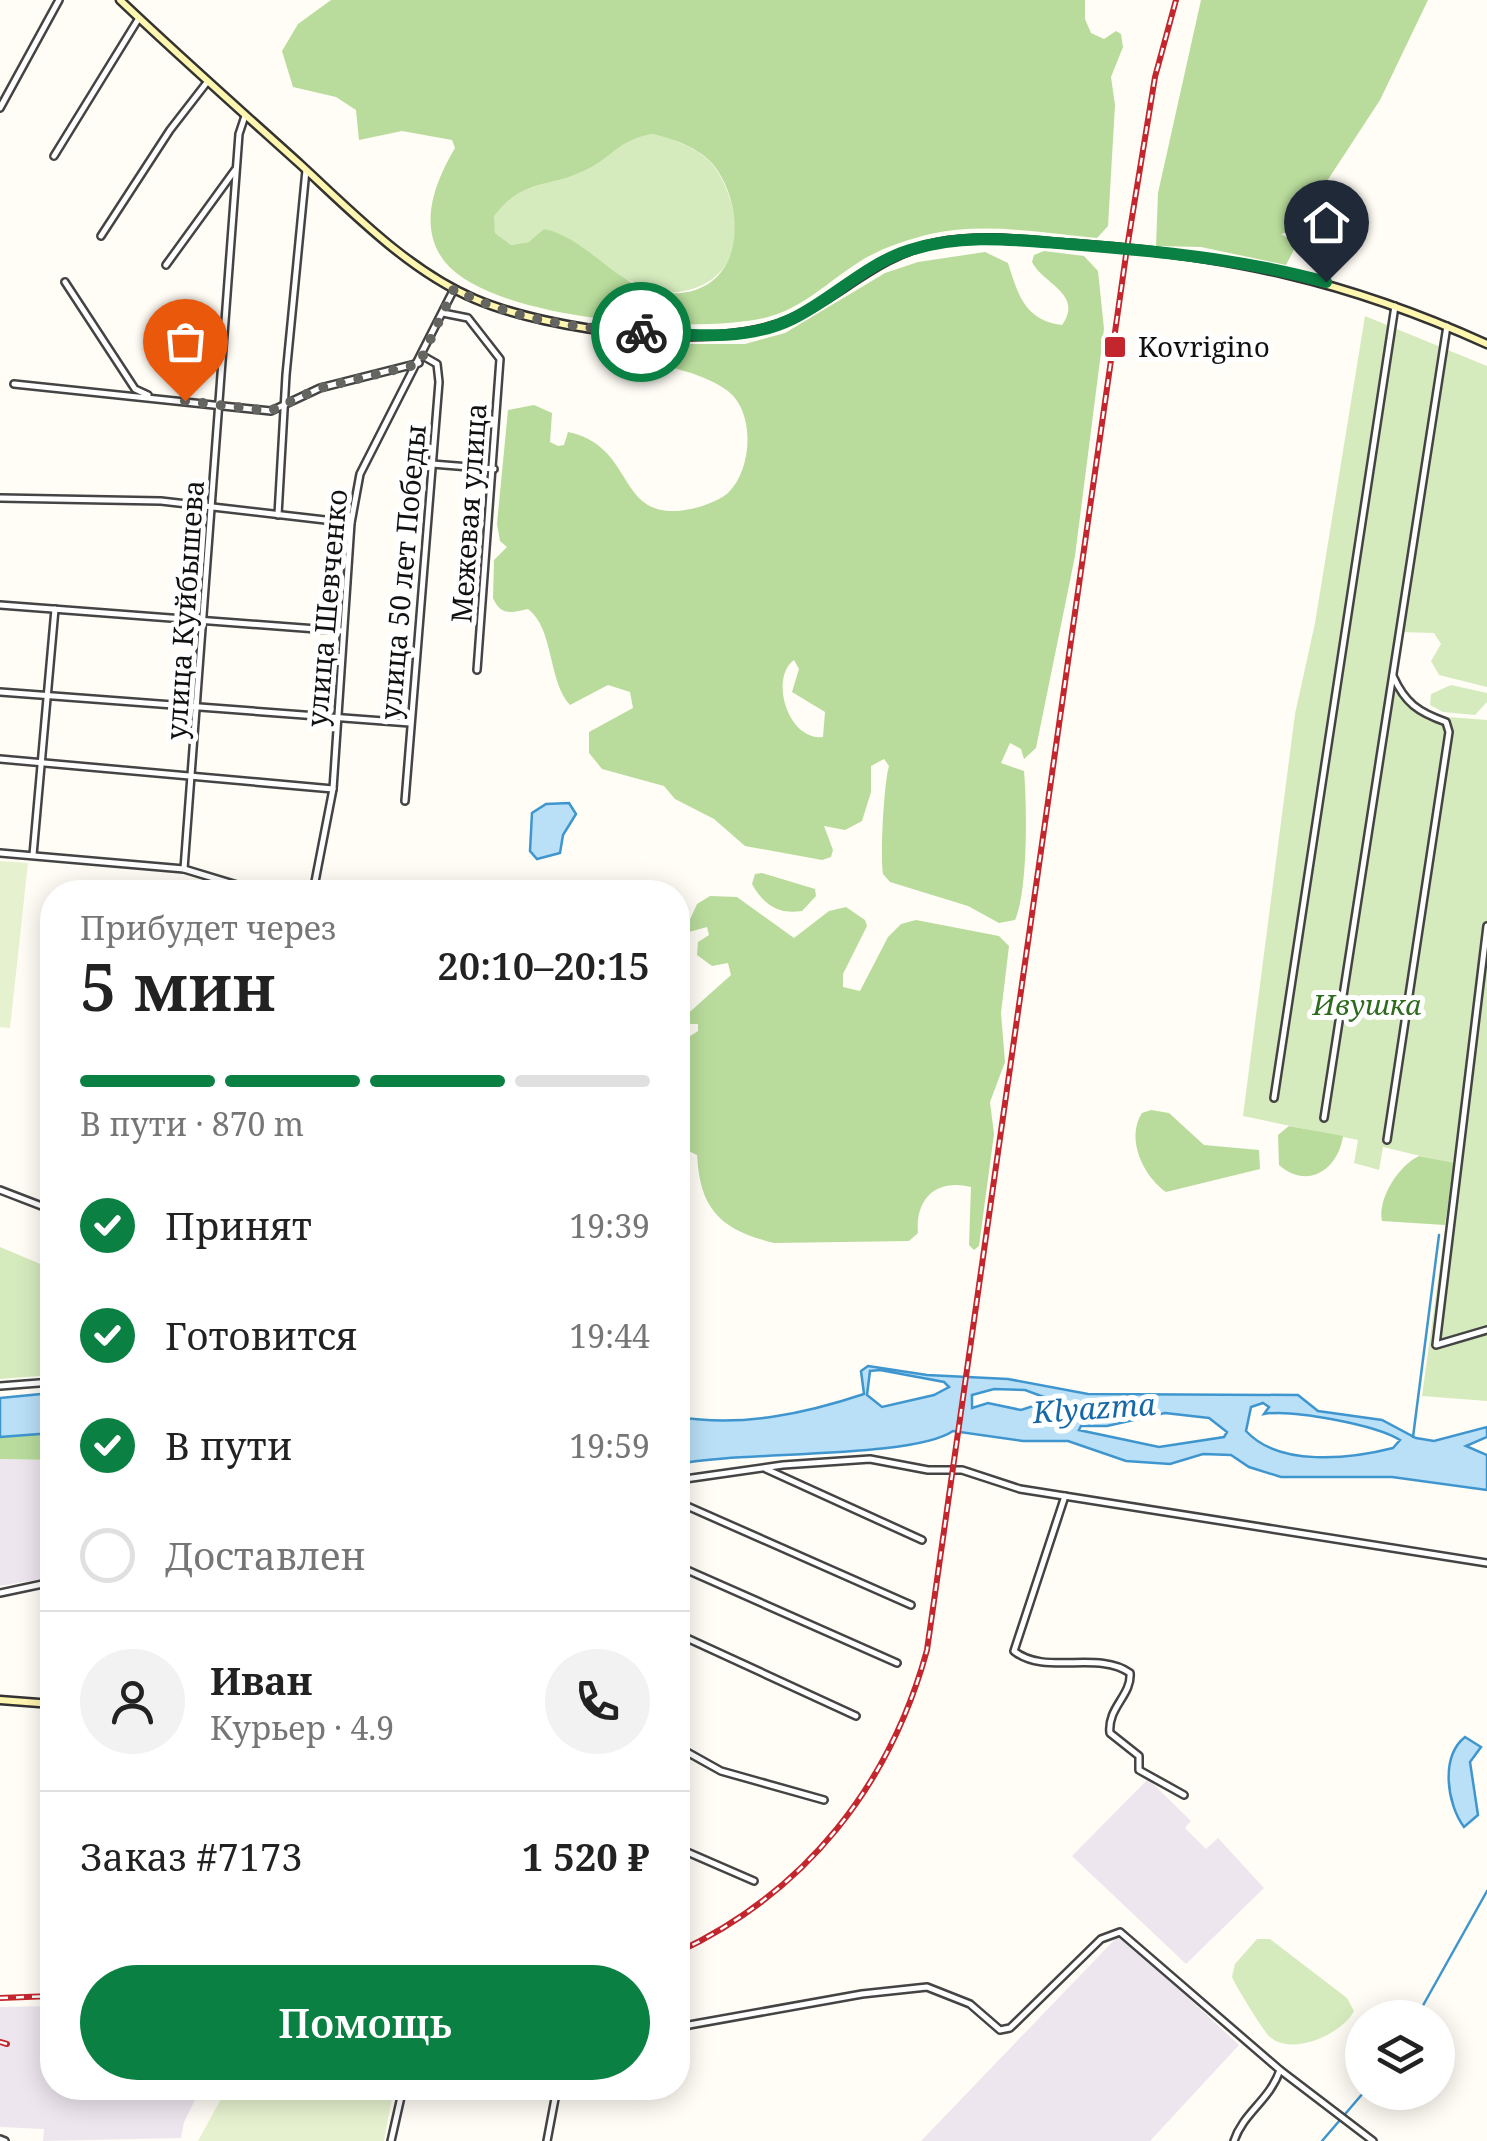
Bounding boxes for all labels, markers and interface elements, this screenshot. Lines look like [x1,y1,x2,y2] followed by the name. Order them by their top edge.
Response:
[1284,180,1369,283] pin
[1299,195,1354,250] icon: home
[591,282,691,382] courier
[143,299,228,402] pin
[614,305,669,360] icon: bike
[158,314,213,369] icon: bag
[1138,327,1270,365] place label: Kovrigino
[1102,334,1128,360] marker: Kovrigino
[441,402,495,624] street label: Межевая улица
[370,423,434,721] street label: улица 50 лет Победы
[156,479,212,741] street label: улица Куйбышева
[297,487,355,728] street label: улица Шевченко
[80,906,336,949] text: Прибудет через
[437,939,650,991] text: 20:10–20:15
[80,942,276,1030] text: 5 мин
[1312,985,1421,1023] park label: Ивушка
[80,1102,304,1145] text: В пути · 870 m
[80,1198,135,1253] icon: check
[165,1199,312,1251] text: Принят
[569,1204,650,1247] text: 19:39
[80,1308,135,1363] icon: check
[165,1309,358,1361] text: Готовится
[569,1314,650,1357] text: 19:44
[1030,1383,1157,1432] water label: Klyazma
[80,1418,135,1473] icon: check
[165,1419,292,1471] text: В пути
[569,1424,650,1467] text: 19:59
[165,1529,366,1581] text: Доставлен
[80,1649,185,1754] button: person
[545,1649,650,1754] button: phone
[210,1654,312,1706] text: Иван
[210,1706,394,1749] text: Курьер · 4.9
[80,1830,303,1882] text: Заказ #7173
[522,1830,650,1882] text: 1 520 ₽
[80,1965,650,2080] button: Помощь
[1345,2000,1455,2110] map controls
[1345,2000,1455,2110] button: layers

